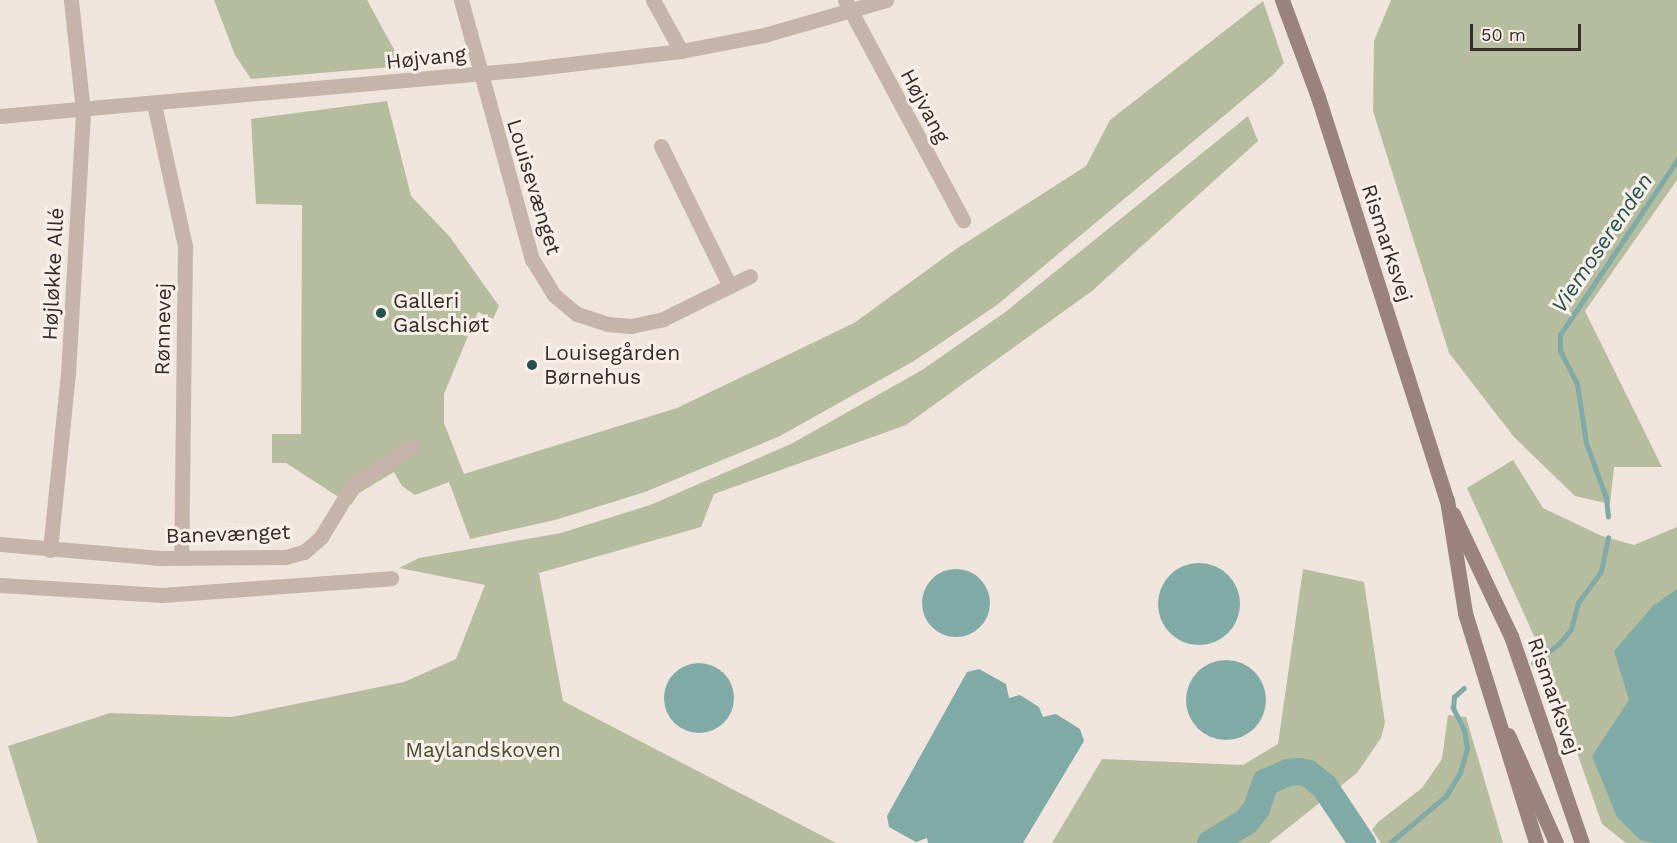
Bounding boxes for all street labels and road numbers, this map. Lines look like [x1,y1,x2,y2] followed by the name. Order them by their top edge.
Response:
[385,41,467,75] street label: Højvang
[895,65,955,147] street label: Højvang
[501,116,567,258] street label: Louisevænget
[1356,181,1418,305] street label: Rismarksvej
[37,206,69,342] street label: Højløkke Allé
[150,282,176,376] street label: Rønnevej
[165,519,291,549] street label: Banevænget
[1522,634,1586,758] street label: Rismarksvej

